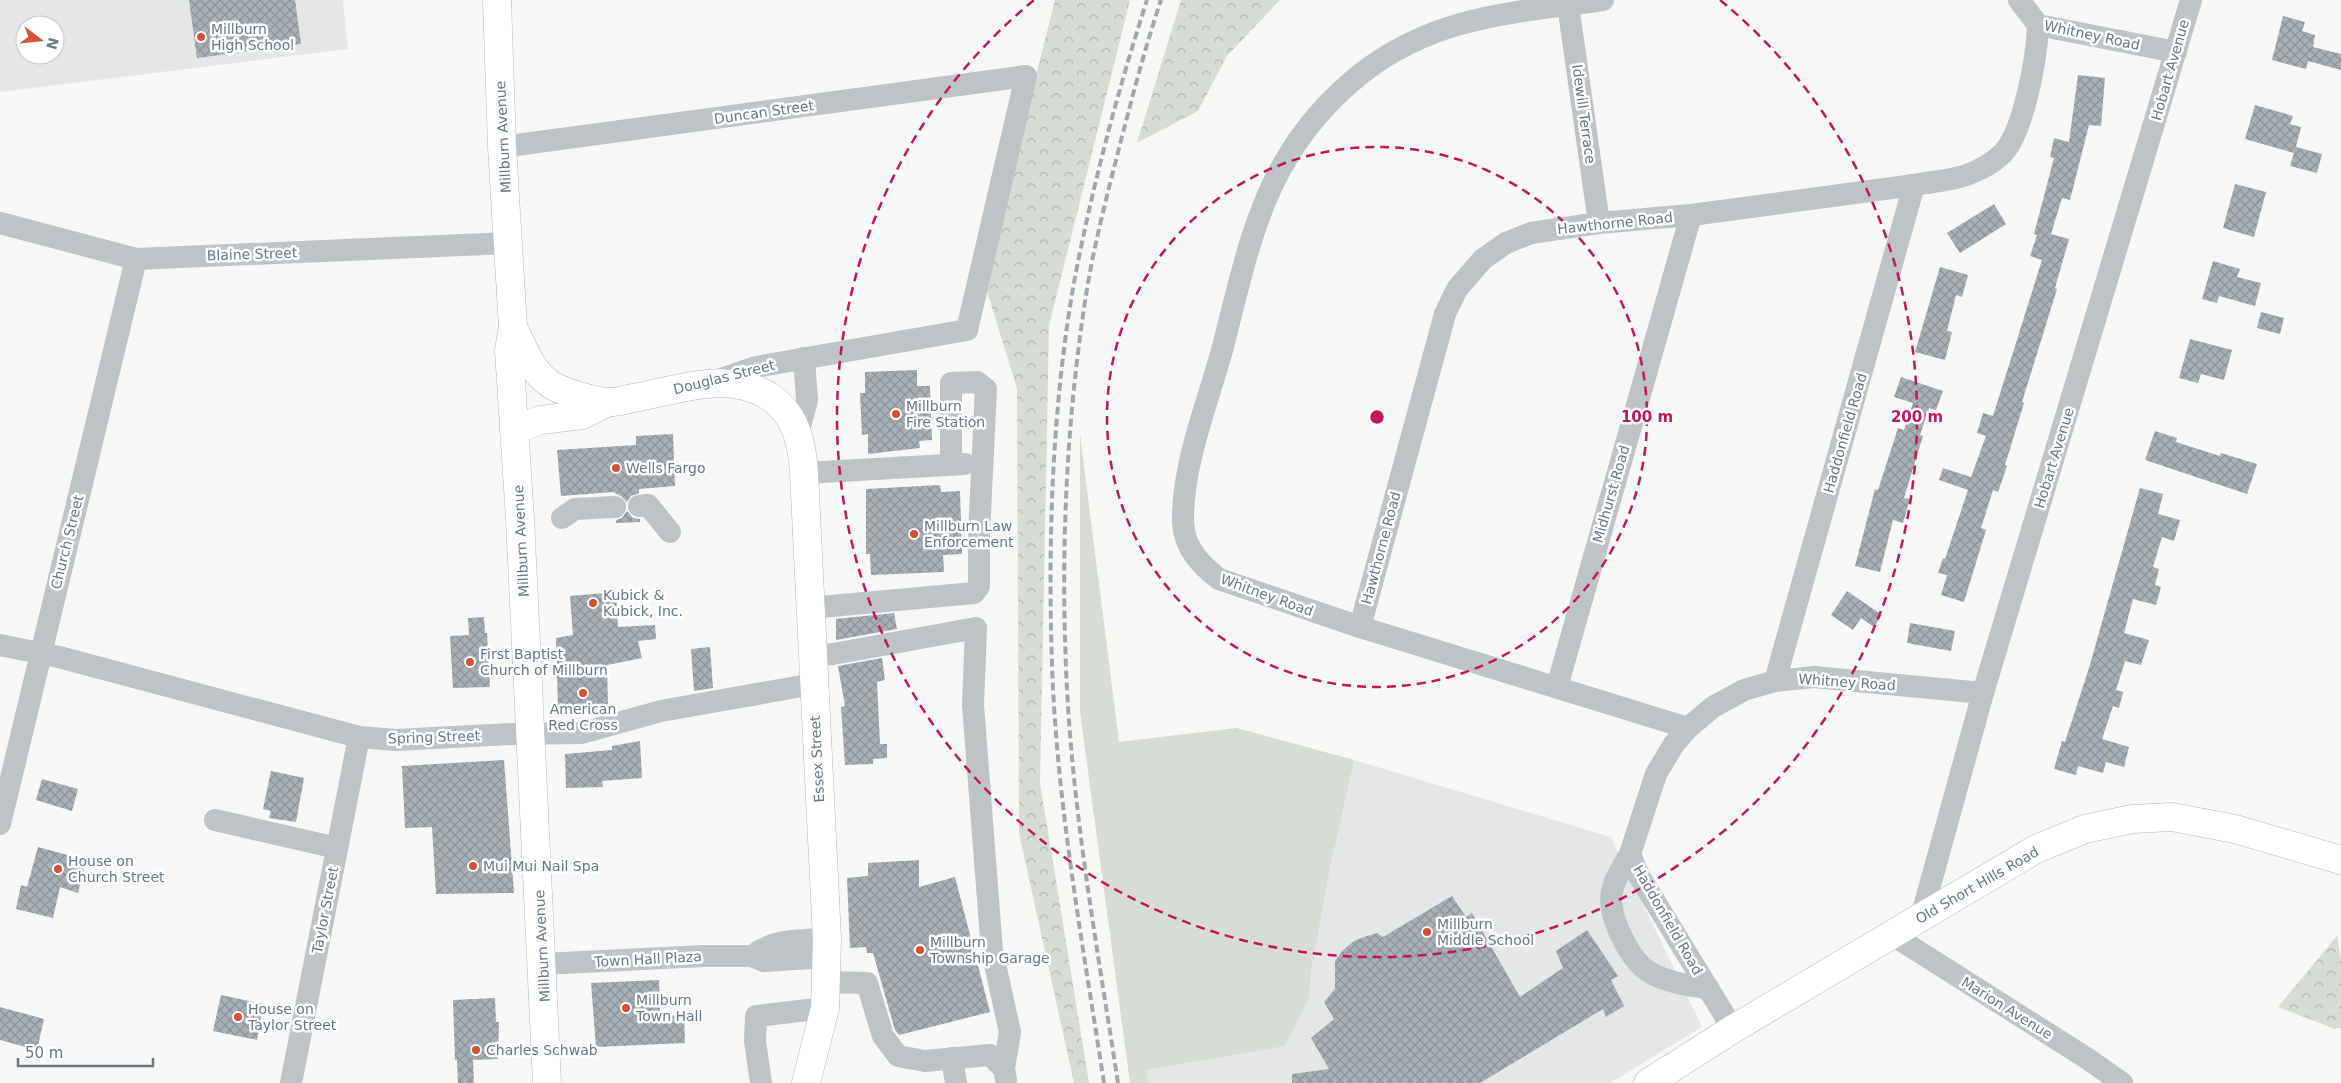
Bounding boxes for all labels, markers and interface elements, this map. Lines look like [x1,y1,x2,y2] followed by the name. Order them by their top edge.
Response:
[15,15,65,65] north arrow
[2043,17,2141,53] street label: Whitney Road
[2148,18,2192,122] street label: Hobart Avenue
[211,21,294,53] place label: Millburn High School
[195,31,207,43] marker: Millburn High School
[43,36,62,51] text: N
[1569,63,1599,165] street label: Idewill Terrace
[492,80,514,194] street label: Millburn Avenue
[713,97,815,127] street label: Duncan Street
[1556,209,1674,237] street label: Hawthorne Road
[207,244,298,264] street label: Blaine Street
[672,357,777,397] street label: Douglas Street
[1820,371,1870,495] street label: Haddonfield Road
[906,398,985,430] place label: Millburn Fire Station
[2031,406,2077,510] street label: Hobart Avenue
[890,408,902,420] marker: Millburn Fire Station
[1368,408,1386,426] centre of rings
[1621,408,1673,426] text: 100 m
[1891,408,1943,426] text: 200 m
[1589,443,1633,545] street label: Midhurst Road
[626,460,705,476] place label: Wells Fargo
[610,462,622,474] marker: Wells Fargo
[510,484,532,598] street label: Millburn Avenue
[1358,490,1404,606] street label: Hawthorne Road
[48,493,87,591] street label: Church Street
[924,518,1014,550] place label: Millburn Law Enforcement
[908,528,920,540] marker: Millburn Law Enforcement
[1218,571,1316,619] street label: Whitney Road
[603,587,683,619] place label: Kubick & Kubick, Inc.
[587,597,599,609] marker: Kubick & Kubick, Inc.
[480,646,608,678] place label: First Baptist Church of Millburn
[464,656,476,668] marker: First Baptist Church of Millburn
[1798,671,1896,693] street label: Whitney Road
[577,687,589,699] marker: American Red Cross
[548,701,618,733] place label: American Red Cross
[807,715,827,803] street label: Essex Street
[388,727,481,747] street label: Spring Street
[1913,843,2041,927] street label: Old Short Hills Road
[68,853,165,885] place label: House on Church Street
[483,858,599,874] place label: Mui Mui Nail Spa
[467,860,479,872] marker: Mui Mui Nail Spa
[1630,862,1706,978] street label: Haddonfield Road
[52,863,64,875] marker: House on Church Street
[309,865,341,956] street label: Taylor Street
[531,889,553,1003] street label: Millburn Avenue
[1437,916,1534,948] place label: Millburn Middle School
[1421,926,1433,938] marker: Millburn Middle School
[929,934,1050,966] place label: Millburn Township Garage
[914,944,926,956] marker: Millburn Township Garage
[593,948,702,970] street label: Town Hall Plaza
[1959,974,2055,1042] street label: Marion Avenue
[635,992,702,1024] place label: Millburn Town Hall
[247,1001,337,1033] place label: House on Taylor Street
[620,1002,632,1014] marker: Millburn Town Hall
[232,1011,244,1023] marker: House on Taylor Street
[18,1036,152,1068] scale bar
[486,1042,598,1058] place label: Charles Schwab
[25,1044,63,1062] text: 50 m
[470,1044,482,1056] marker: Charles Schwab

